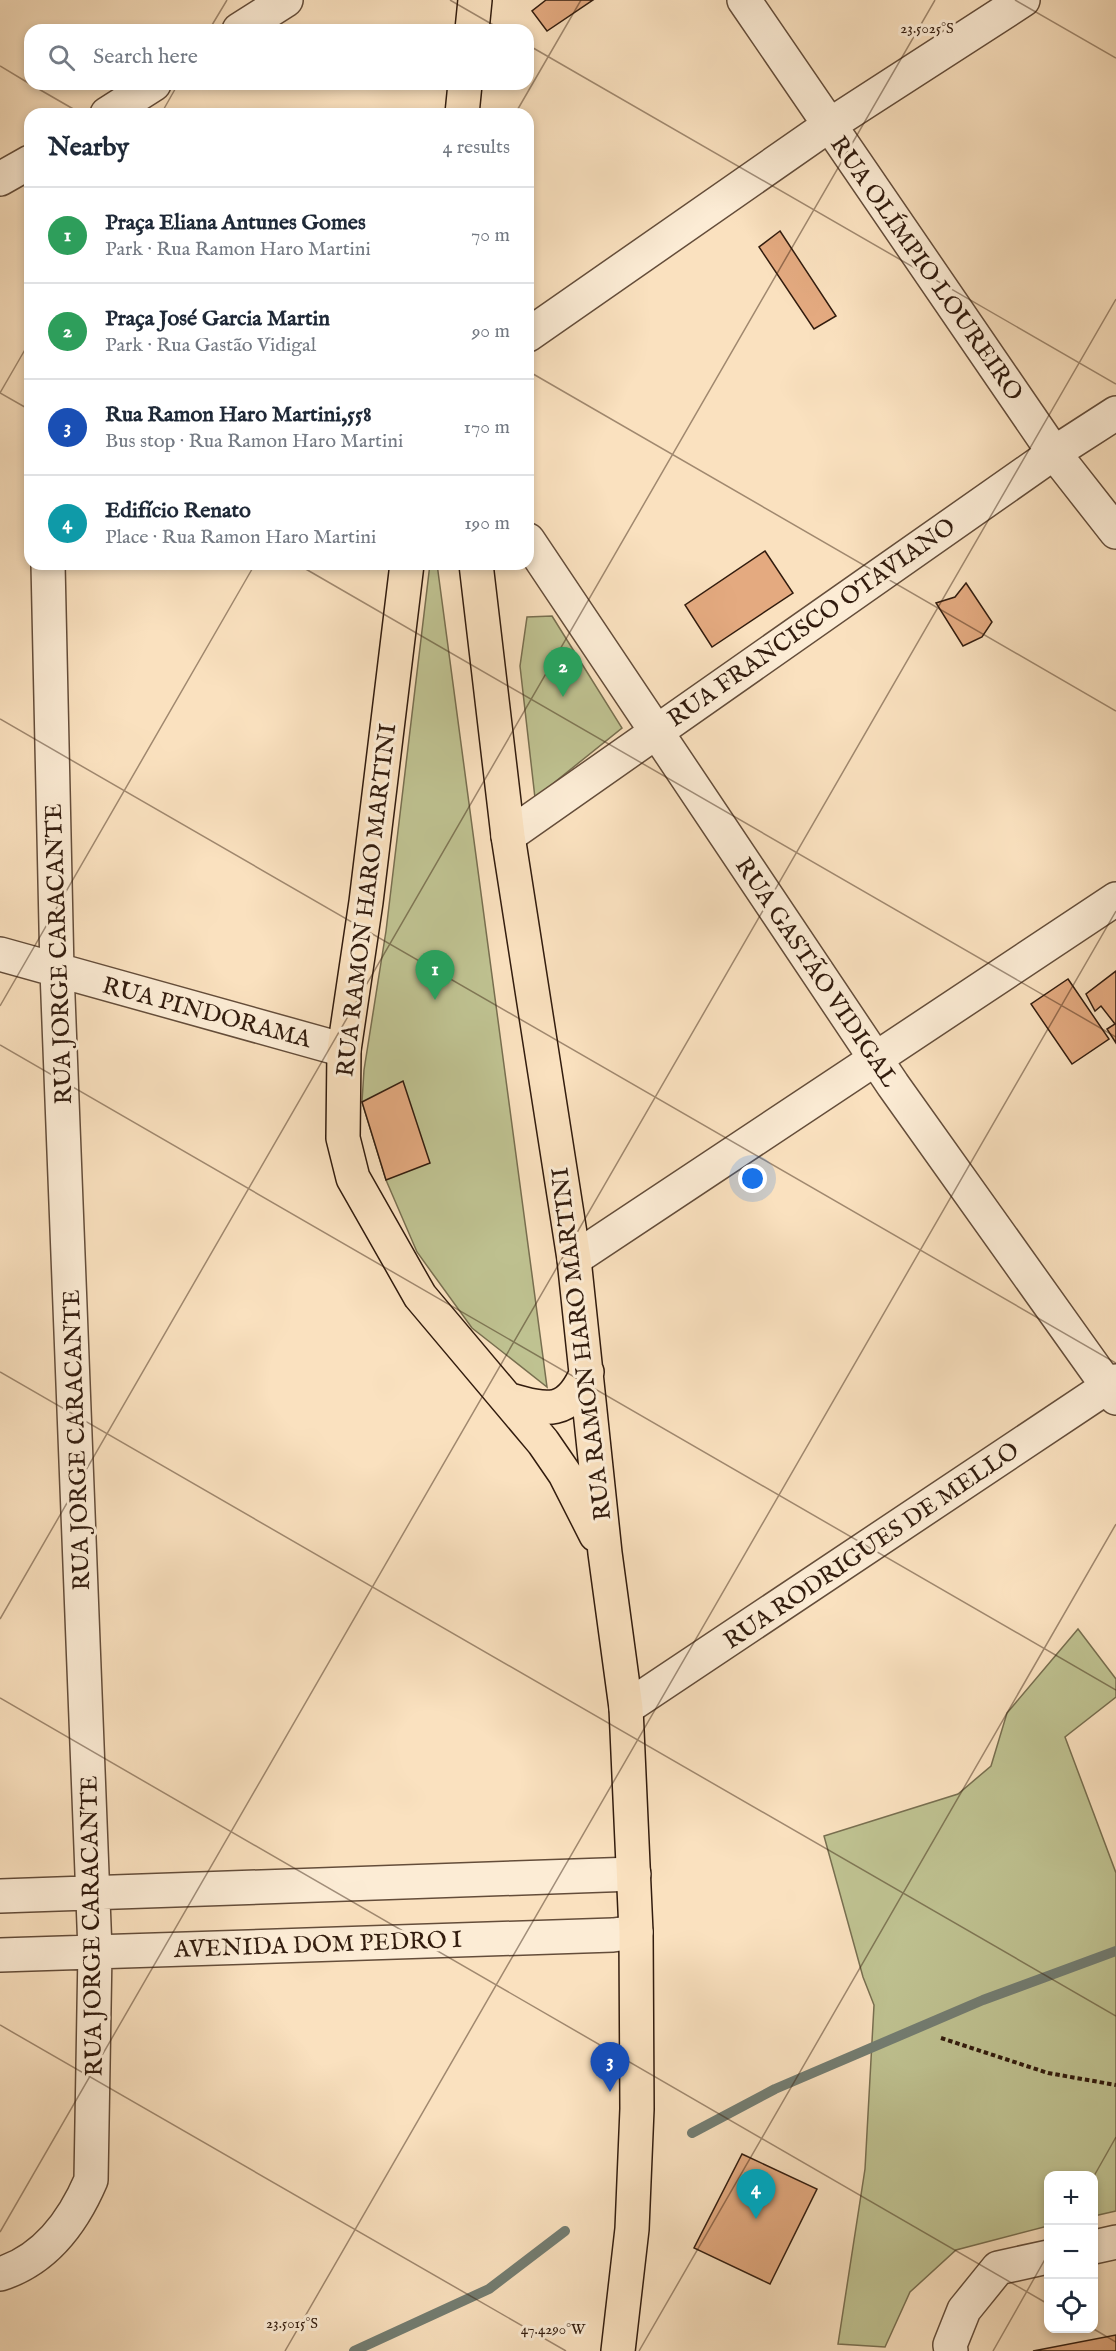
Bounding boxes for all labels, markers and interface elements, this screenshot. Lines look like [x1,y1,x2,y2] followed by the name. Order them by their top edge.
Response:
[900,19,954,38] text: 23.5025°S
[24,24,534,90] search box
[45,41,78,74] icon: search
[93,43,198,71] text: Search here
[822,130,1029,407] street label: RUA OLÍMPIO LOUREIRO
[48,131,129,164] text: Nearby
[443,135,510,160] text: 4 results
[105,209,366,237] text: Praça Eliana Antunes Gomes
[64,223,71,248] text: 1
[471,223,510,248] text: 70 m
[105,237,371,262] text: Park · Rua Ramon Haro Martini
[105,305,330,333] text: Praça José Garcia Martin
[63,319,72,344] text: 2
[472,319,510,344] text: 90 m
[105,333,316,358] text: Park · Rua Gastão Vidigal
[105,401,372,429] text: Rua Ramon Haro Martini,558
[64,415,71,440] text: 3
[464,415,510,440] text: 170 m
[105,429,403,454] text: Bus stop · Rua Ramon Haro Martini
[105,497,251,525] text: Edifício Renato
[63,511,72,536] text: 4
[464,511,510,536] text: 190 m
[662,512,962,735] street label: RUA FRANCISCO OTAVIANO
[105,525,376,550] text: Place · Rua Ramon Haro Martini
[544,648,582,697] pin: 2
[330,722,405,1079] street label: RUA RAMON HARO MARTINI
[39,803,80,1105] street label: RUA JORGE CARACANTE
[727,852,905,1094] street label: RUA GASTÃO VIDIGAL
[416,950,454,1000] pin: 1
[99,971,315,1056] street label: RUA PINDORAMA
[738,1164,767,1193] your location
[545,1165,620,1522] street label: RUA RAMON HARO MARTINI
[57,1289,98,1591] street label: RUA JORGE CARACANTE
[718,1436,1026,1657] street label: RUA RODRIGUES DE MELLO
[74,1775,111,2077] street label: RUA JORGE CARACANTE
[172,1925,463,1966] street label: AVENIDA DOM PEDRO I
[590,2042,630,2092] pin: 3
[736,2170,776,2219] pin: 4
[1044,2171,1098,2333] map controls
[1044,2171,1098,2225] button: +
[1044,2225,1098,2279] button: −
[1044,2279,1098,2333] button: locate
[266,2314,318,2333] text: 23.5015°S
[521,2320,586,2339] text: 47.4290°W

